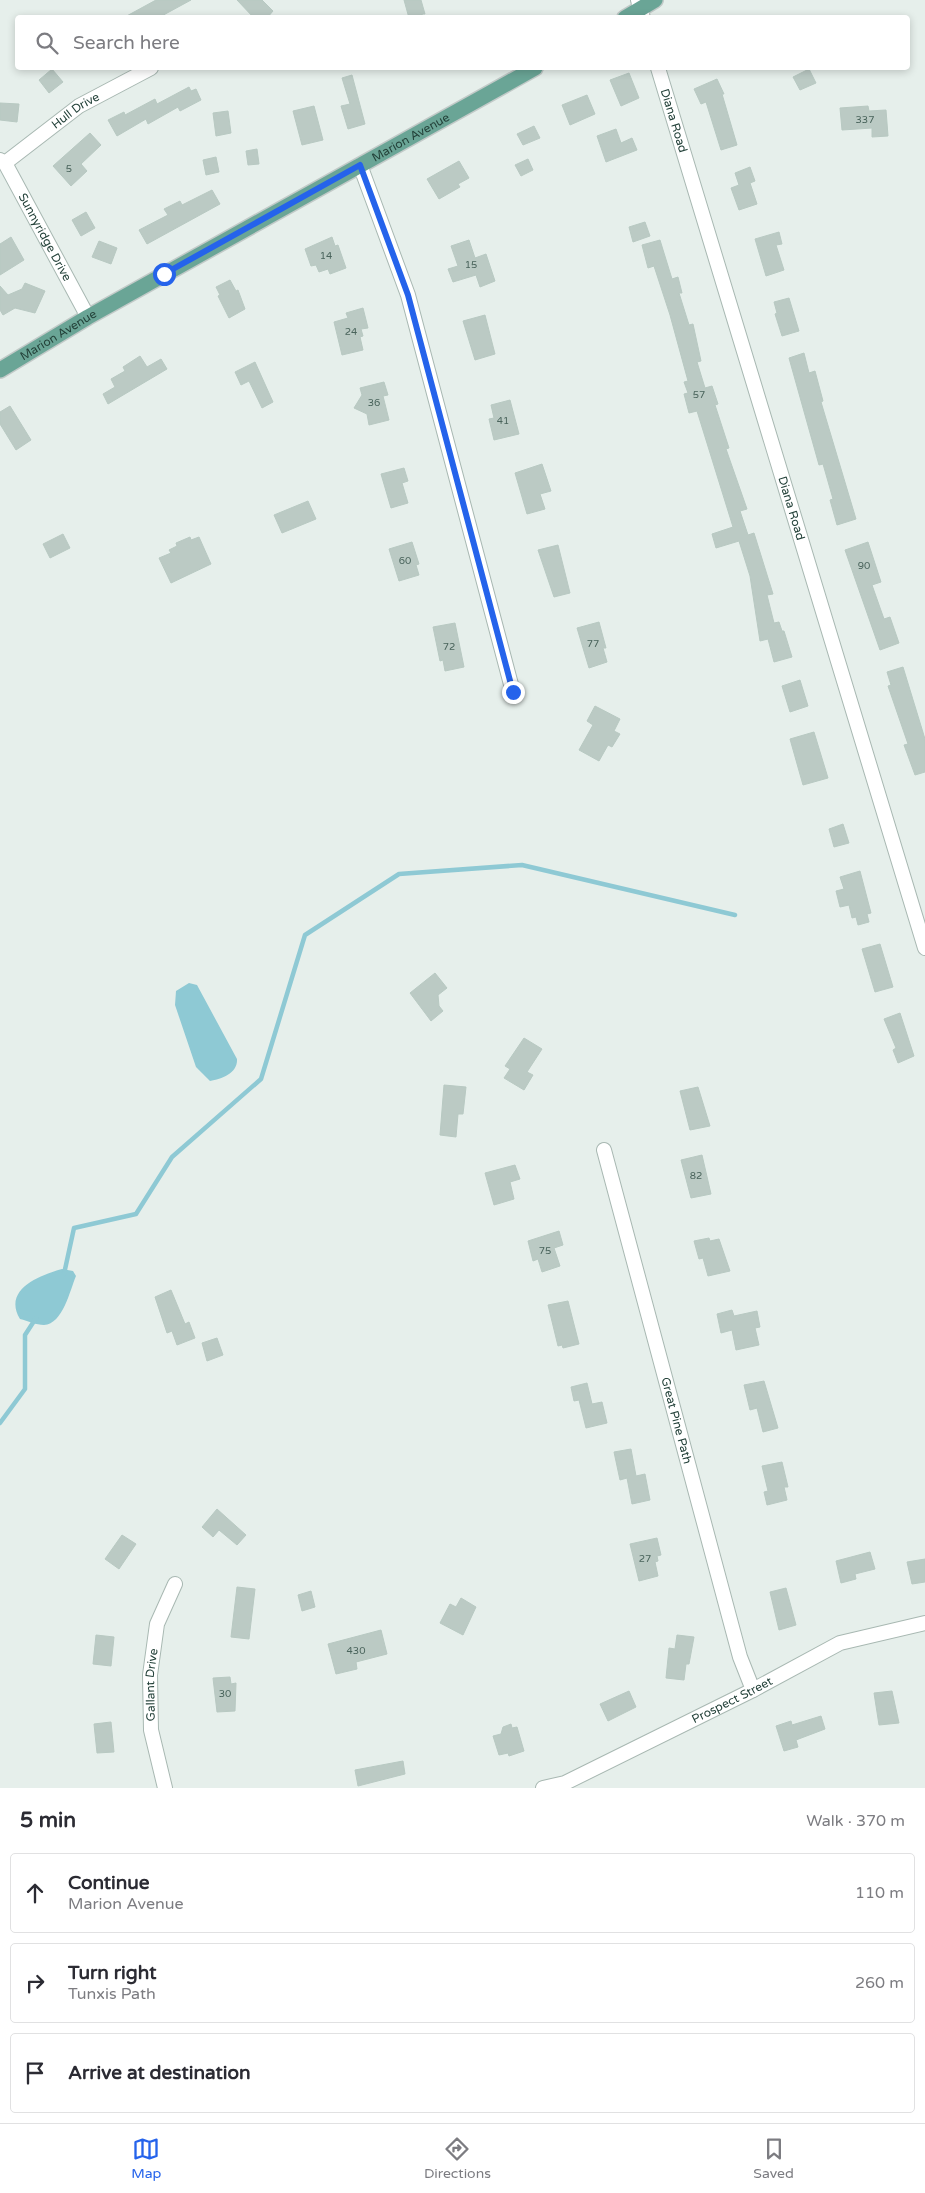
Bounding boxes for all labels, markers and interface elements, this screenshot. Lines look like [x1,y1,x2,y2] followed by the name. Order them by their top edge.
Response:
[15,15,910,70] search box
[33,29,61,57] icon: search
[73,32,180,54] text: Search here
[658,87,690,154] street label: Diana Road
[49,89,102,132] street label: Hull Drive
[369,110,452,165] street label: Marion Avenue
[856,114,874,126] house number: 337
[66,163,72,175] house number: 5
[16,191,74,284] street label: Sunnyridge Drive
[320,250,332,262] house number: 14
[465,259,477,271] house number: 15
[153,263,176,286] route start
[18,307,99,363] street label: Marion Avenue
[345,326,357,338] house number: 24
[693,389,705,401] house number: 57
[368,397,380,409] house number: 36
[497,415,509,427] house number: 41
[775,475,808,542] street label: Diana Road
[399,555,411,567] house number: 60
[858,560,870,572] house number: 90
[587,638,599,650] house number: 77
[443,641,455,653] house number: 72
[502,681,525,704] route end
[690,1170,702,1182] house number: 82
[539,1245,551,1257] house number: 75
[658,1376,695,1465] street label: Great Pine Path
[639,1553,651,1565] house number: 27
[347,1645,365,1657] house number: 430
[143,1647,161,1721] street label: Gallant Drive
[689,1674,775,1726] street label: Prospect Street
[219,1688,231,1700] house number: 30
[20,1808,76,1833] text: 5 min
[806,1811,905,1831] text: Walk · 370 m
[68,1872,150,1894] text: Continue
[21,1879,49,1907] icon: ahead
[855,1883,904,1903] text: 110 m
[68,1894,183,1914] text: Marion Avenue
[68,1962,156,1984] text: Turn right
[21,1969,49,1997] icon: right
[855,1973,904,1993] text: 260 m
[68,1984,156,2004] text: Tunxis Path
[21,2059,49,2087] icon: arrive
[68,2062,251,2084] text: Arrive at destination
[131,2135,161,2182] tab: Map
[424,2135,491,2182] tab: Directions
[753,2135,794,2182] tab: Saved

